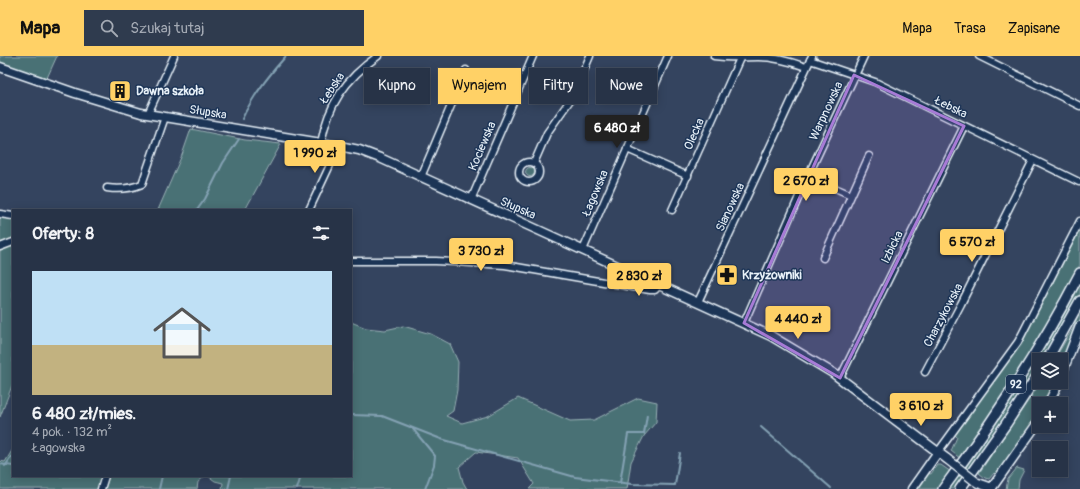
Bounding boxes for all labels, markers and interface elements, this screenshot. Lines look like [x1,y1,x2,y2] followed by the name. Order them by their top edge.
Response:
[84,10,364,46] search box
[20,16,60,40] text: Mapa
[98,17,120,39] icon: search
[130,19,204,38] text: Szukaj tutaj
[902,20,932,37] text: Mapa
[954,20,986,37] text: Trasa
[1008,20,1060,37] text: Zapisane
[364,68,430,104] chip: Kupno
[438,68,521,104] chip: Wynajem
[529,68,588,104] chip: Filtry
[596,68,657,104] chip: Nowe
[316,69,349,108] street label: Łebska
[107,78,133,104] building icon: Dawna szkoła
[806,79,847,143] street label: Warpnowska
[136,84,204,99] place label: Dawna szkoła
[931,93,970,122] street label: Łebska
[188,102,228,123] street label: Słupska
[576,115,658,149] pin: 6 480 zł
[681,116,708,152] street label: Olecka
[465,119,500,173] street label: Kociewska
[594,120,640,136] text: 6 480 zł
[274,140,356,174] pin: 1 990 zł
[294,145,336,161] text: 1 990 zł
[579,167,612,220] street label: Łagowska
[765,168,847,202] pin: 2 670 zł
[783,173,829,189] text: 2 670 zł
[713,180,748,234] street label: Sianowska
[498,194,538,223] street label: Słupska
[310,222,332,244] icon: filters
[32,223,94,244] text: Oferty: 8
[878,228,907,266] street label: Izbicka
[931,229,1013,263] pin: 6 570 zł
[949,234,995,250] text: 6 570 zł
[440,238,522,272] pin: 3 730 zł
[458,243,504,259] text: 3 730 zł
[714,262,740,288] pharmacy icon: Krzyżowniki
[598,263,680,297] pin: 2 830 zł
[616,268,662,284] text: 2 830 zł
[742,268,802,283] place label: Krzyżowniki
[920,281,967,350] street label: Charzykowska
[146,297,218,369] icon: home
[757,306,839,340] pin: 4 440 zł
[774,311,822,327] text: 4 440 zł
[1032,353,1068,477] map controls
[1032,353,1068,389] button: layers
[1006,375,1026,393] road number: 92
[880,393,962,427] pin: 3 610 zł
[1032,397,1068,433] button: +
[899,398,943,414] text: 3 610 zł
[32,403,136,424] text: 6 480 zł/mies.
[32,424,112,440] text: 4 pok. · 132 m²
[32,440,85,456] text: Łagowska
[1032,441,1068,477] button: −

